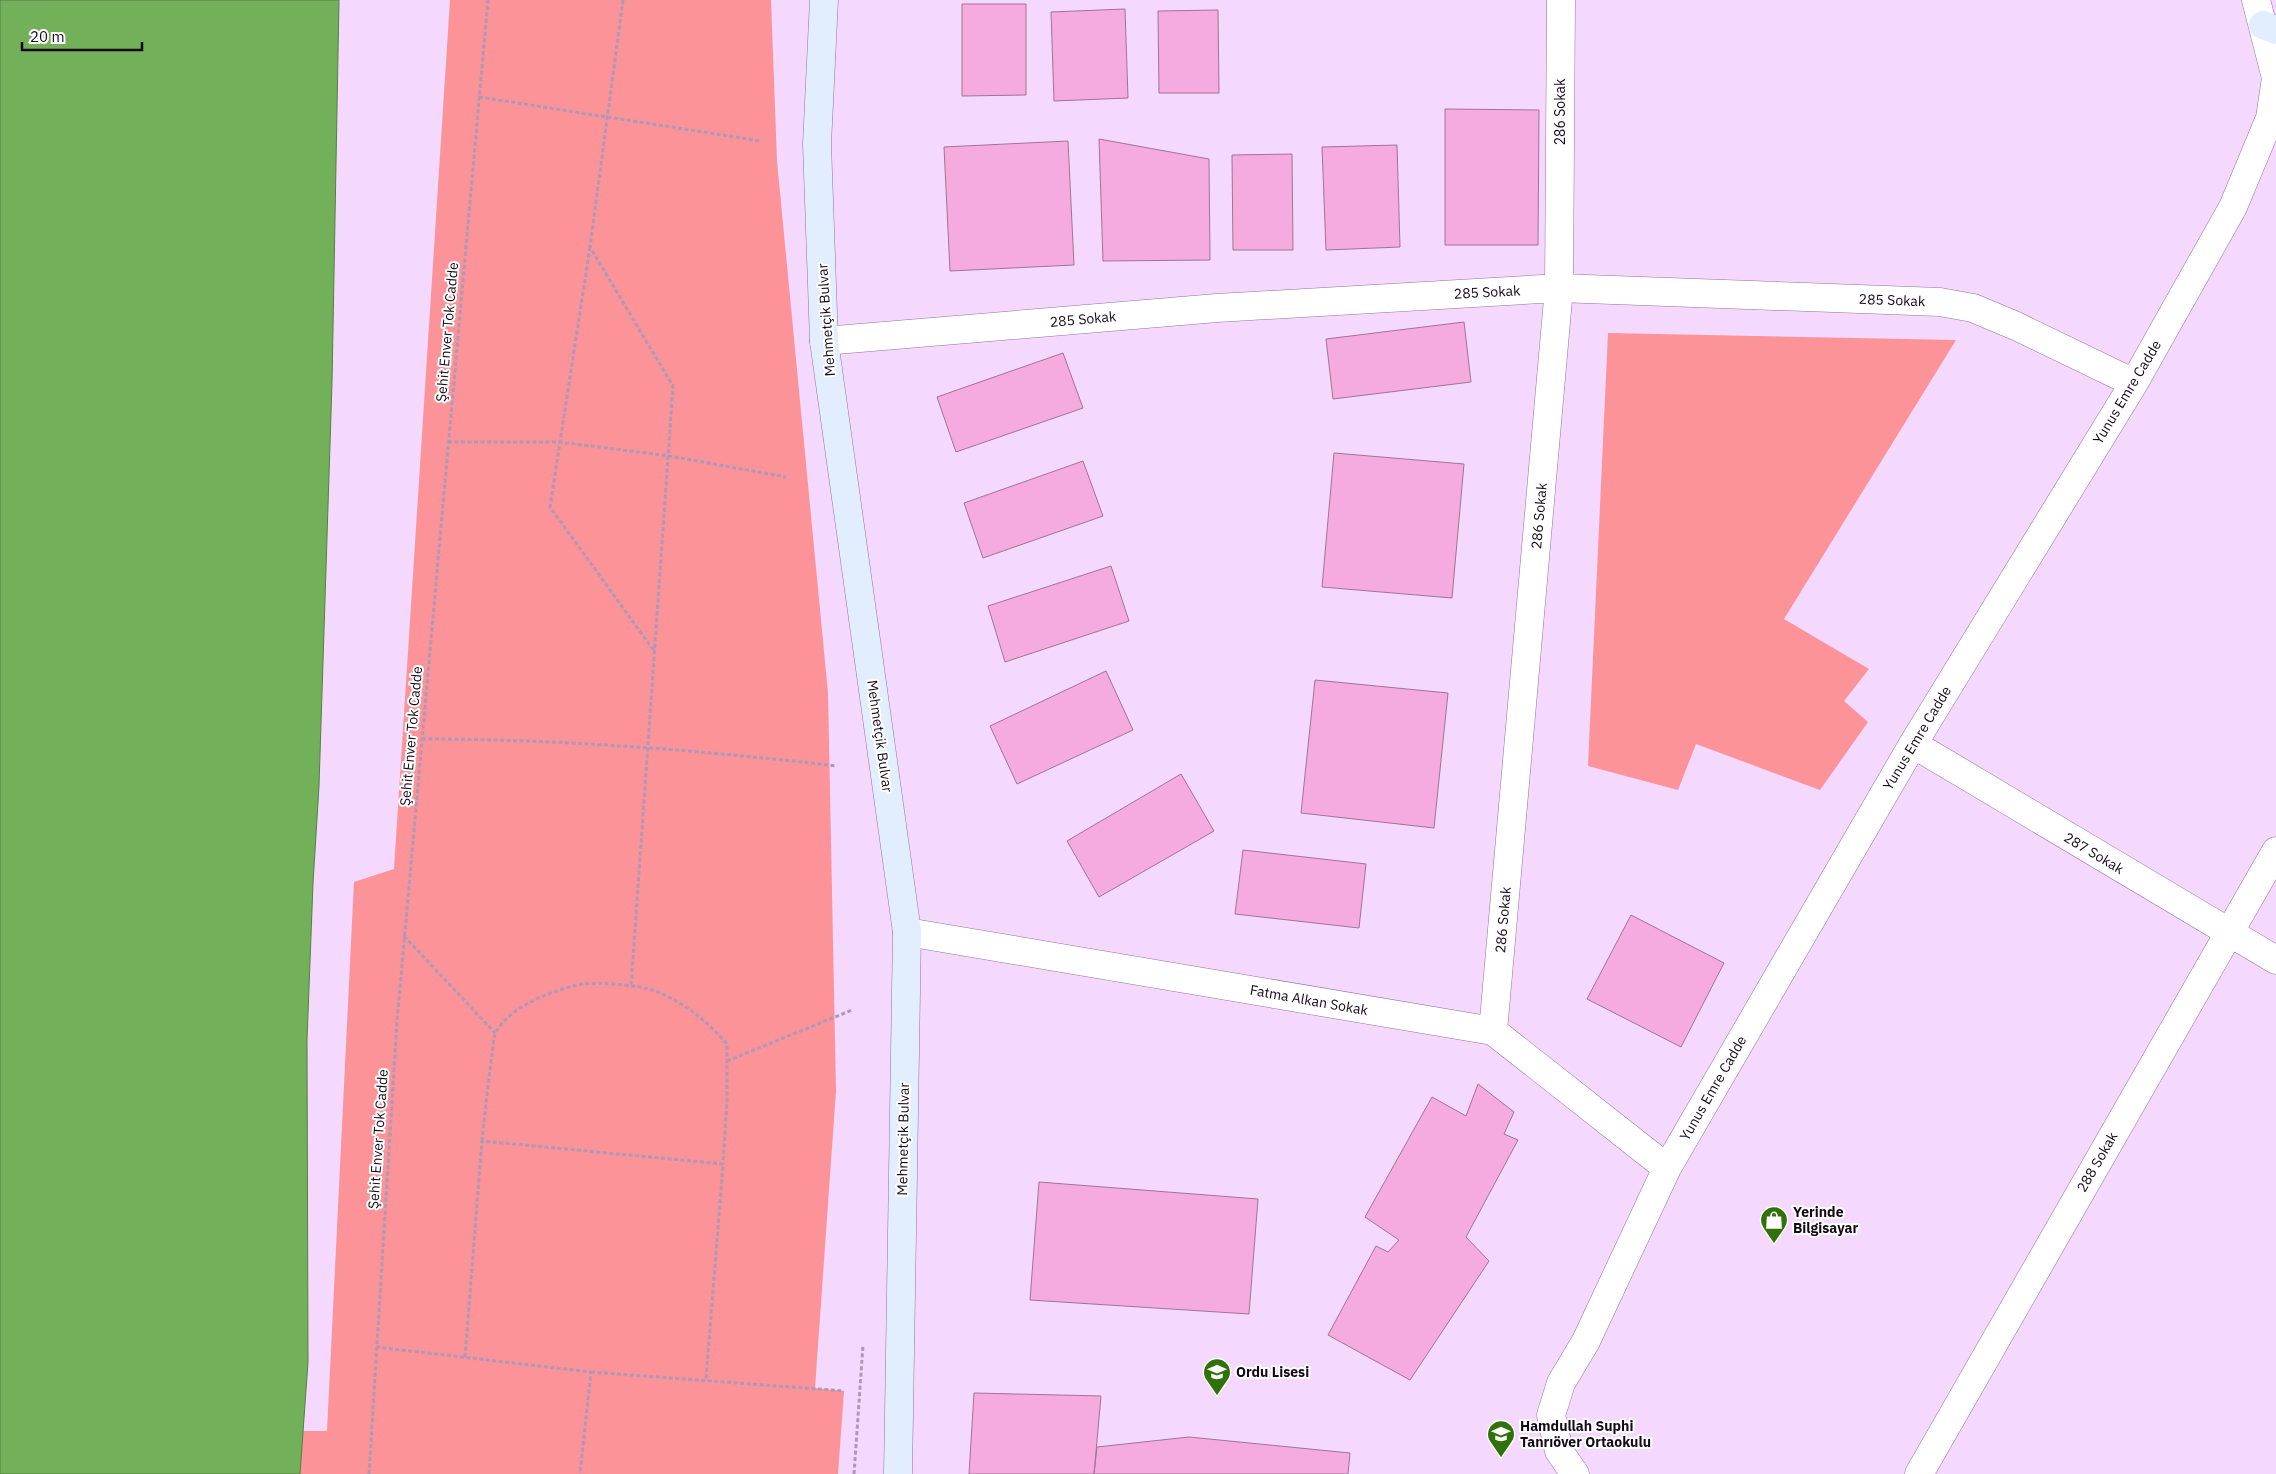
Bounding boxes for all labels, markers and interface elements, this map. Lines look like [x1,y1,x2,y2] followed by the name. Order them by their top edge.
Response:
[22,20,142,52] scale bar
[30,27,65,46] text: 20 m
[1551,78,1569,145] street label: 286 Sokak
[432,261,462,403] street label: Şehit Enver Tok Cadde
[813,263,839,377] street label: Mehmetçik Bulvar
[1453,281,1521,303] street label: 285 Sokak
[1858,290,1926,310] street label: 285 Sokak
[1049,307,1118,331] street label: 285 Sokak
[2089,336,2165,447] street label: Yunus Emre Cadde
[1527,481,1551,550] street label: 286 Sokak
[396,665,426,807] street label: Şehit Enver Tok Cadde
[863,679,897,793] street label: Mehmetçik Bulvar
[1879,682,1955,793] street label: Yunus Emre Cadde
[2061,828,2128,878] street label: 287 Sokak
[1491,885,1515,954] street label: 286 Sokak
[1249,981,1370,1019] street label: Fatma Alkan Sokak
[1676,1032,1751,1144] street label: Yunus Emre Cadde
[364,1068,392,1210] street label: Şehit Enver Tok Cadde
[893,1082,913,1196] street label: Mehmetçik Bulvar
[2073,1128,2122,1195] street label: 288 Sokak
[1793,1203,1858,1237] place label: Yerinde Bilgisayar
[1759,1205,1789,1244] shop icon: Yerinde Bilgisayar
[1202,1357,1232,1396] school or university icon: Ordu Lisesi
[1236,1363,1309,1381] place label: Ordu Lisesi
[1520,1417,1651,1451] place label: Hamdullah Suphi Tanrıöver Ortaokulu
[1486,1419,1516,1458] school or university icon: Hamdullah Suphi Tanrıöver Ortaokulu

